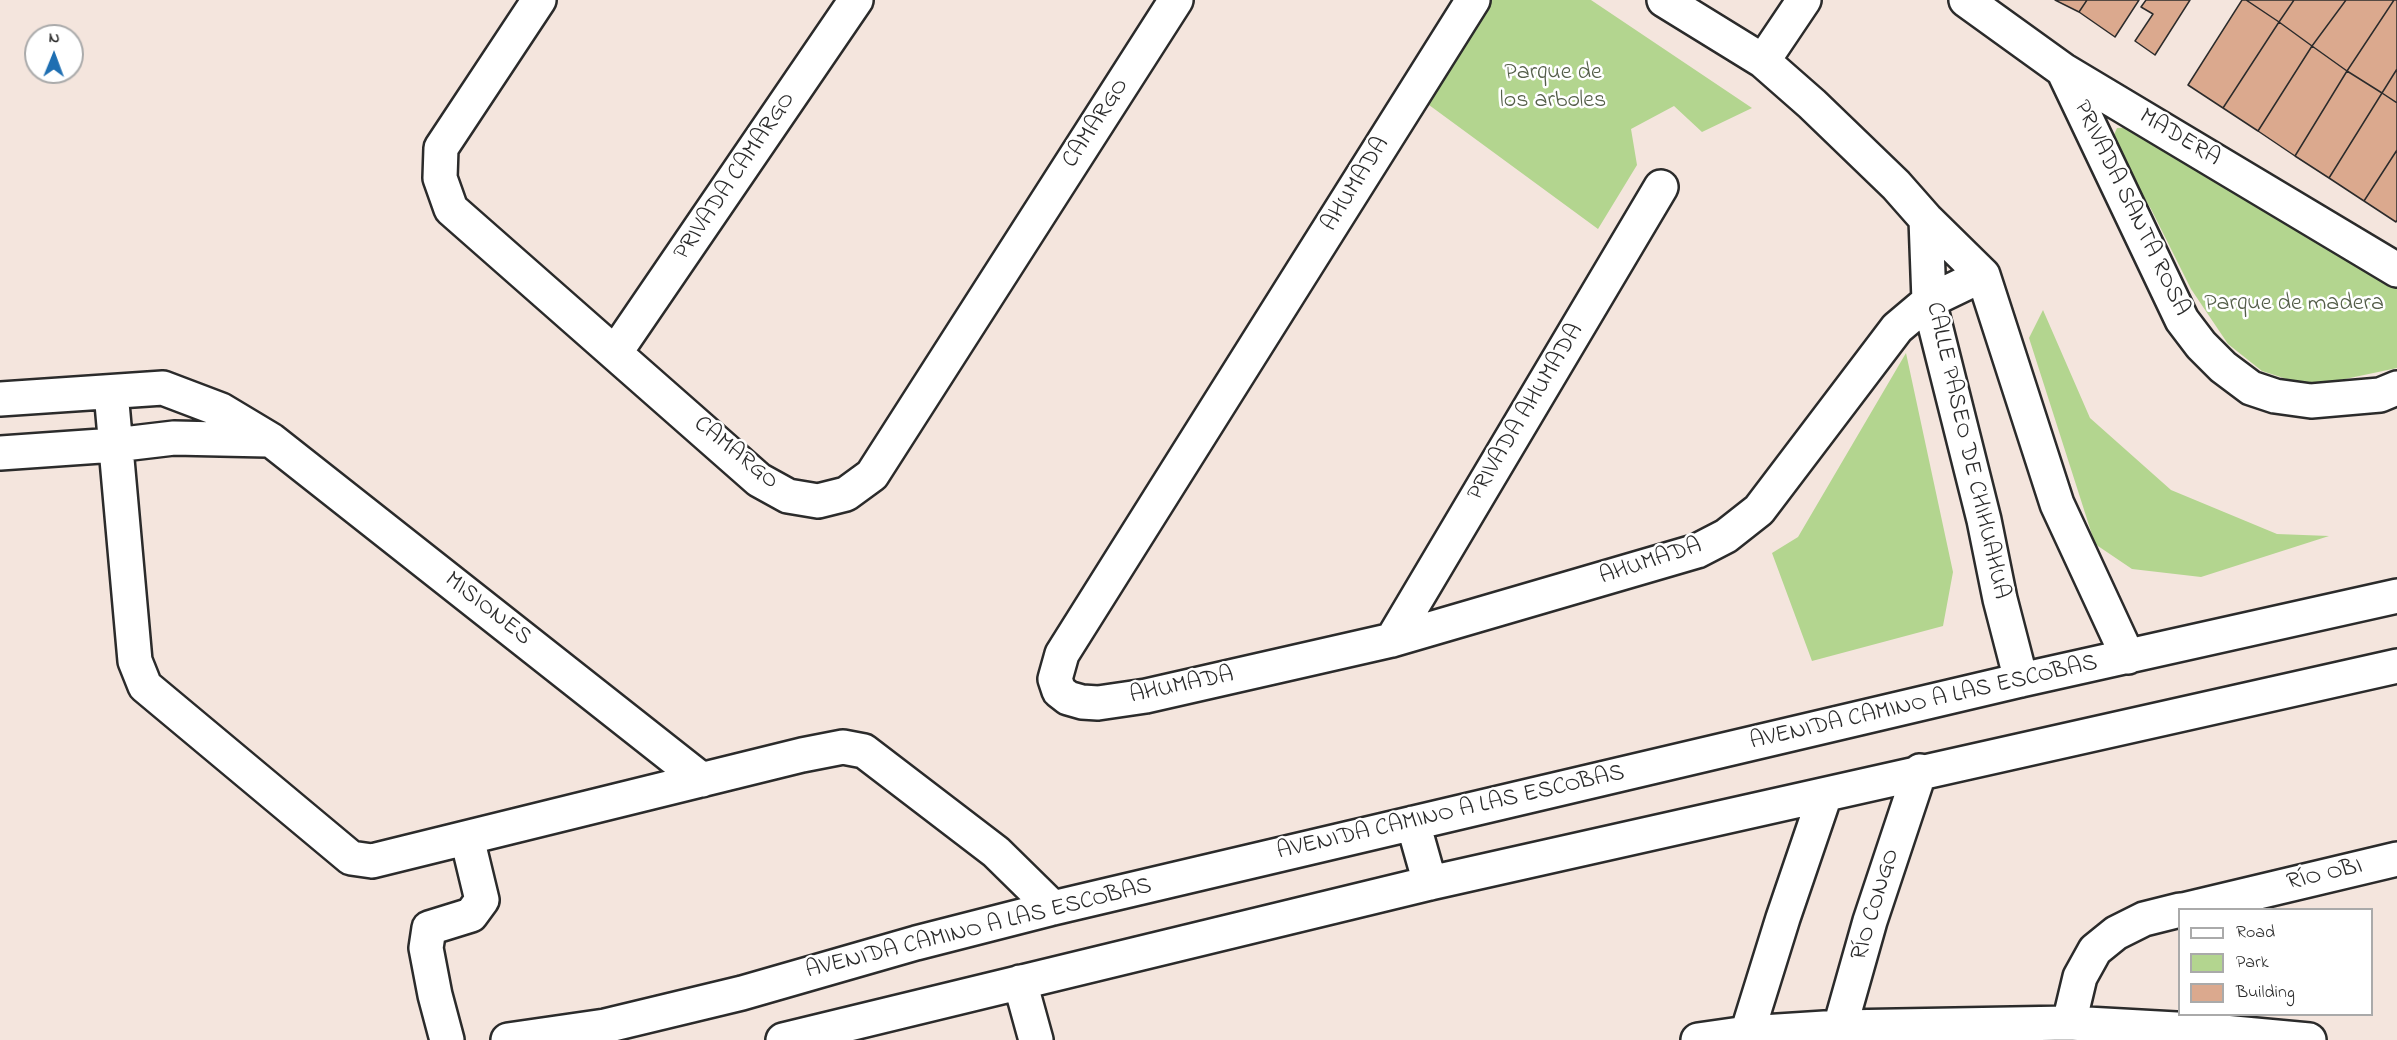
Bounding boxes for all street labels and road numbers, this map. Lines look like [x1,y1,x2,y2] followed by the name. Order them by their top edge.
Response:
[1057,74,1137,174] street label: CAMARGO
[669,87,803,267] street label: PRIVADA CAMARGO
[2065,97,2195,321] street label: PRIVADA SANTA ROSA
[2133,104,2225,174] street label: MADERA
[1317,133,1397,237] street label: AHUMADA
[1918,300,2014,602] street label: CALLE PASEO DE CHIHUAHUA
[1463,319,1591,507] street label: PRIVADA AHUMADA
[687,411,783,497] street label: CAMARGO
[1596,533,1706,593] street label: AHUMADA
[437,567,537,653] street label: MISIONES
[1747,650,2101,758] street label: AVENIDA CAMINO A LAS ESCOBAS
[1127,662,1237,712] street label: AHUMADA
[1274,760,1628,868] street label: AVENIDA CAMINO A LAS ESCOBAS
[1846,846,1908,964] street label: RÍO CONGO
[2284,853,2366,899] street label: RÍO OBI
[803,873,1155,987] street label: AVENIDA CAMINO A LAS ESCOBAS

